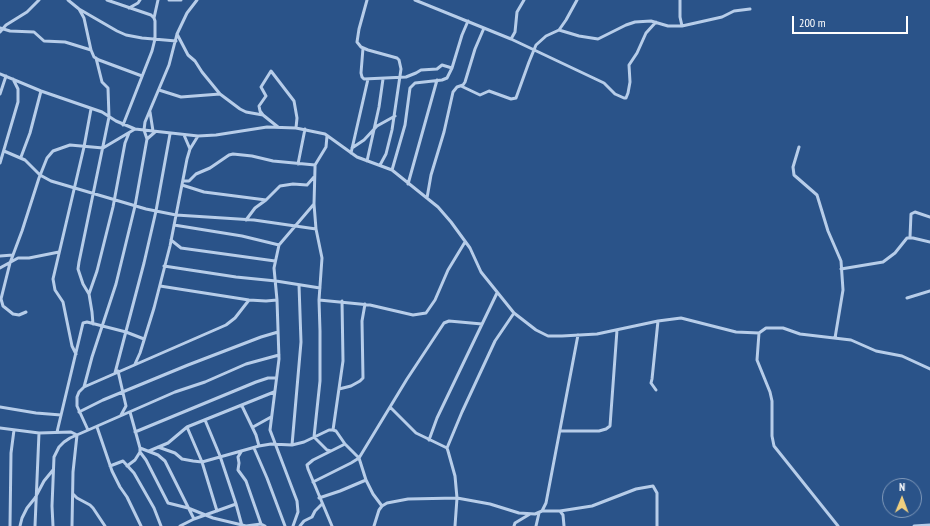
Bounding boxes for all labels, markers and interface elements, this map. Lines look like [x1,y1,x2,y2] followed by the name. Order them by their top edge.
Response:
[794,8,910,34] scale bar
[799,15,826,30] text: 200 m
[882,478,922,518] north arrow
[899,480,905,494] text: N

